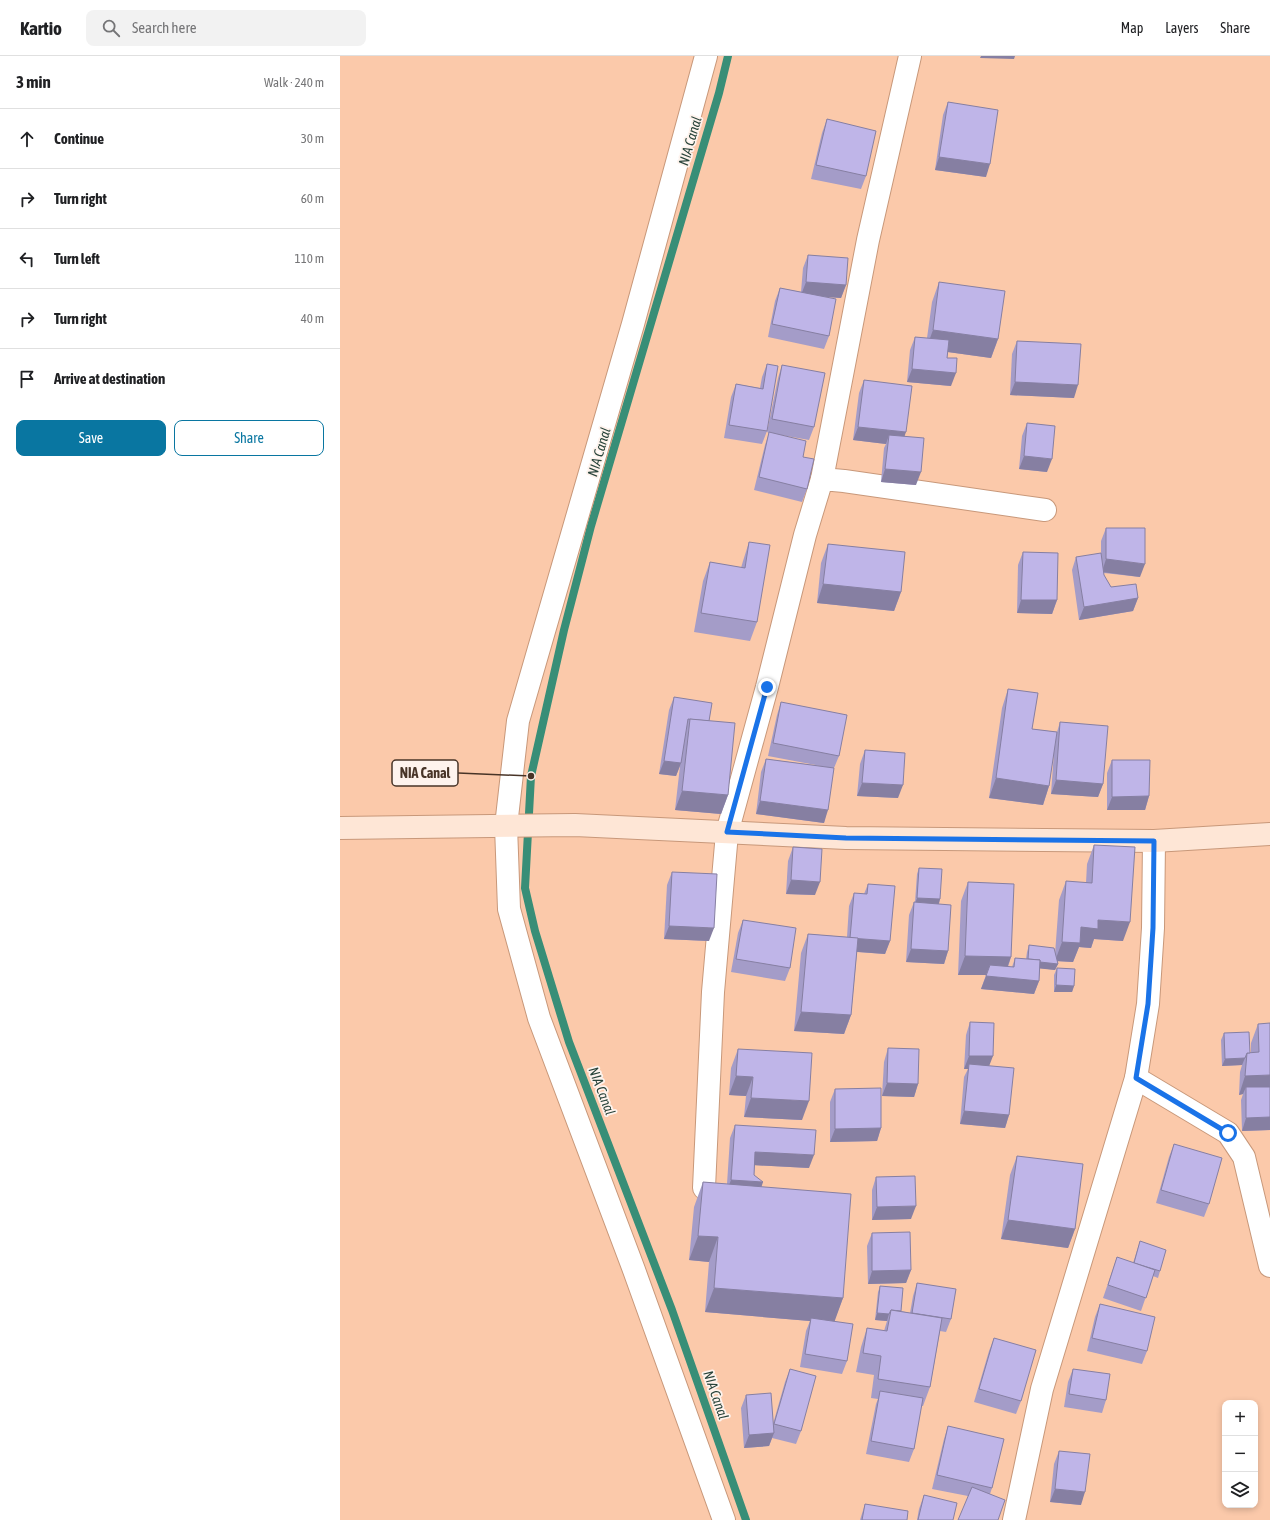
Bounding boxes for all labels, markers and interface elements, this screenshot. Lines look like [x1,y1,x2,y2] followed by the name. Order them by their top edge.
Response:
[86,10,366,46] search box
[20,17,62,39] text: Kartio
[100,17,122,39] icon: search
[132,19,197,36] text: Search here
[1121,20,1143,36] text: Map
[1165,20,1198,36] text: Layers
[1220,20,1250,36] text: Share
[16,72,51,92] text: 3 min
[264,75,324,90] text: Walk · 240 m
[675,114,705,167] water label: NIA Canal
[16,128,38,150] icon: ahead
[54,130,104,147] text: Continue
[301,131,324,146] text: 30 m
[16,188,38,210] icon: right
[54,190,107,207] text: Turn right
[301,191,324,206] text: 60 m
[16,248,38,270] icon: left
[54,250,100,267] text: Turn left
[295,251,324,266] text: 110 m
[16,308,38,330] icon: right
[54,310,107,327] text: Turn right
[301,311,324,326] text: 40 m
[16,368,38,390] icon: arrive
[54,370,165,387] text: Arrive at destination
[16,420,166,456] button: Save
[174,420,324,456] button: Share
[584,425,614,478] water label: NIA Canal
[758,678,776,696] route end
[392,760,458,786] callout: NIA Canal
[400,765,450,781] text: NIA Canal
[585,1065,619,1118] water label: NIA Canal
[1219,1124,1237,1142] route start
[700,1369,732,1422] water label: NIA Canal
[1222,1400,1258,1508] map controls
[1222,1400,1258,1436] button: +
[1222,1436,1258,1472] button: −
[1222,1472,1258,1508] button: layers

